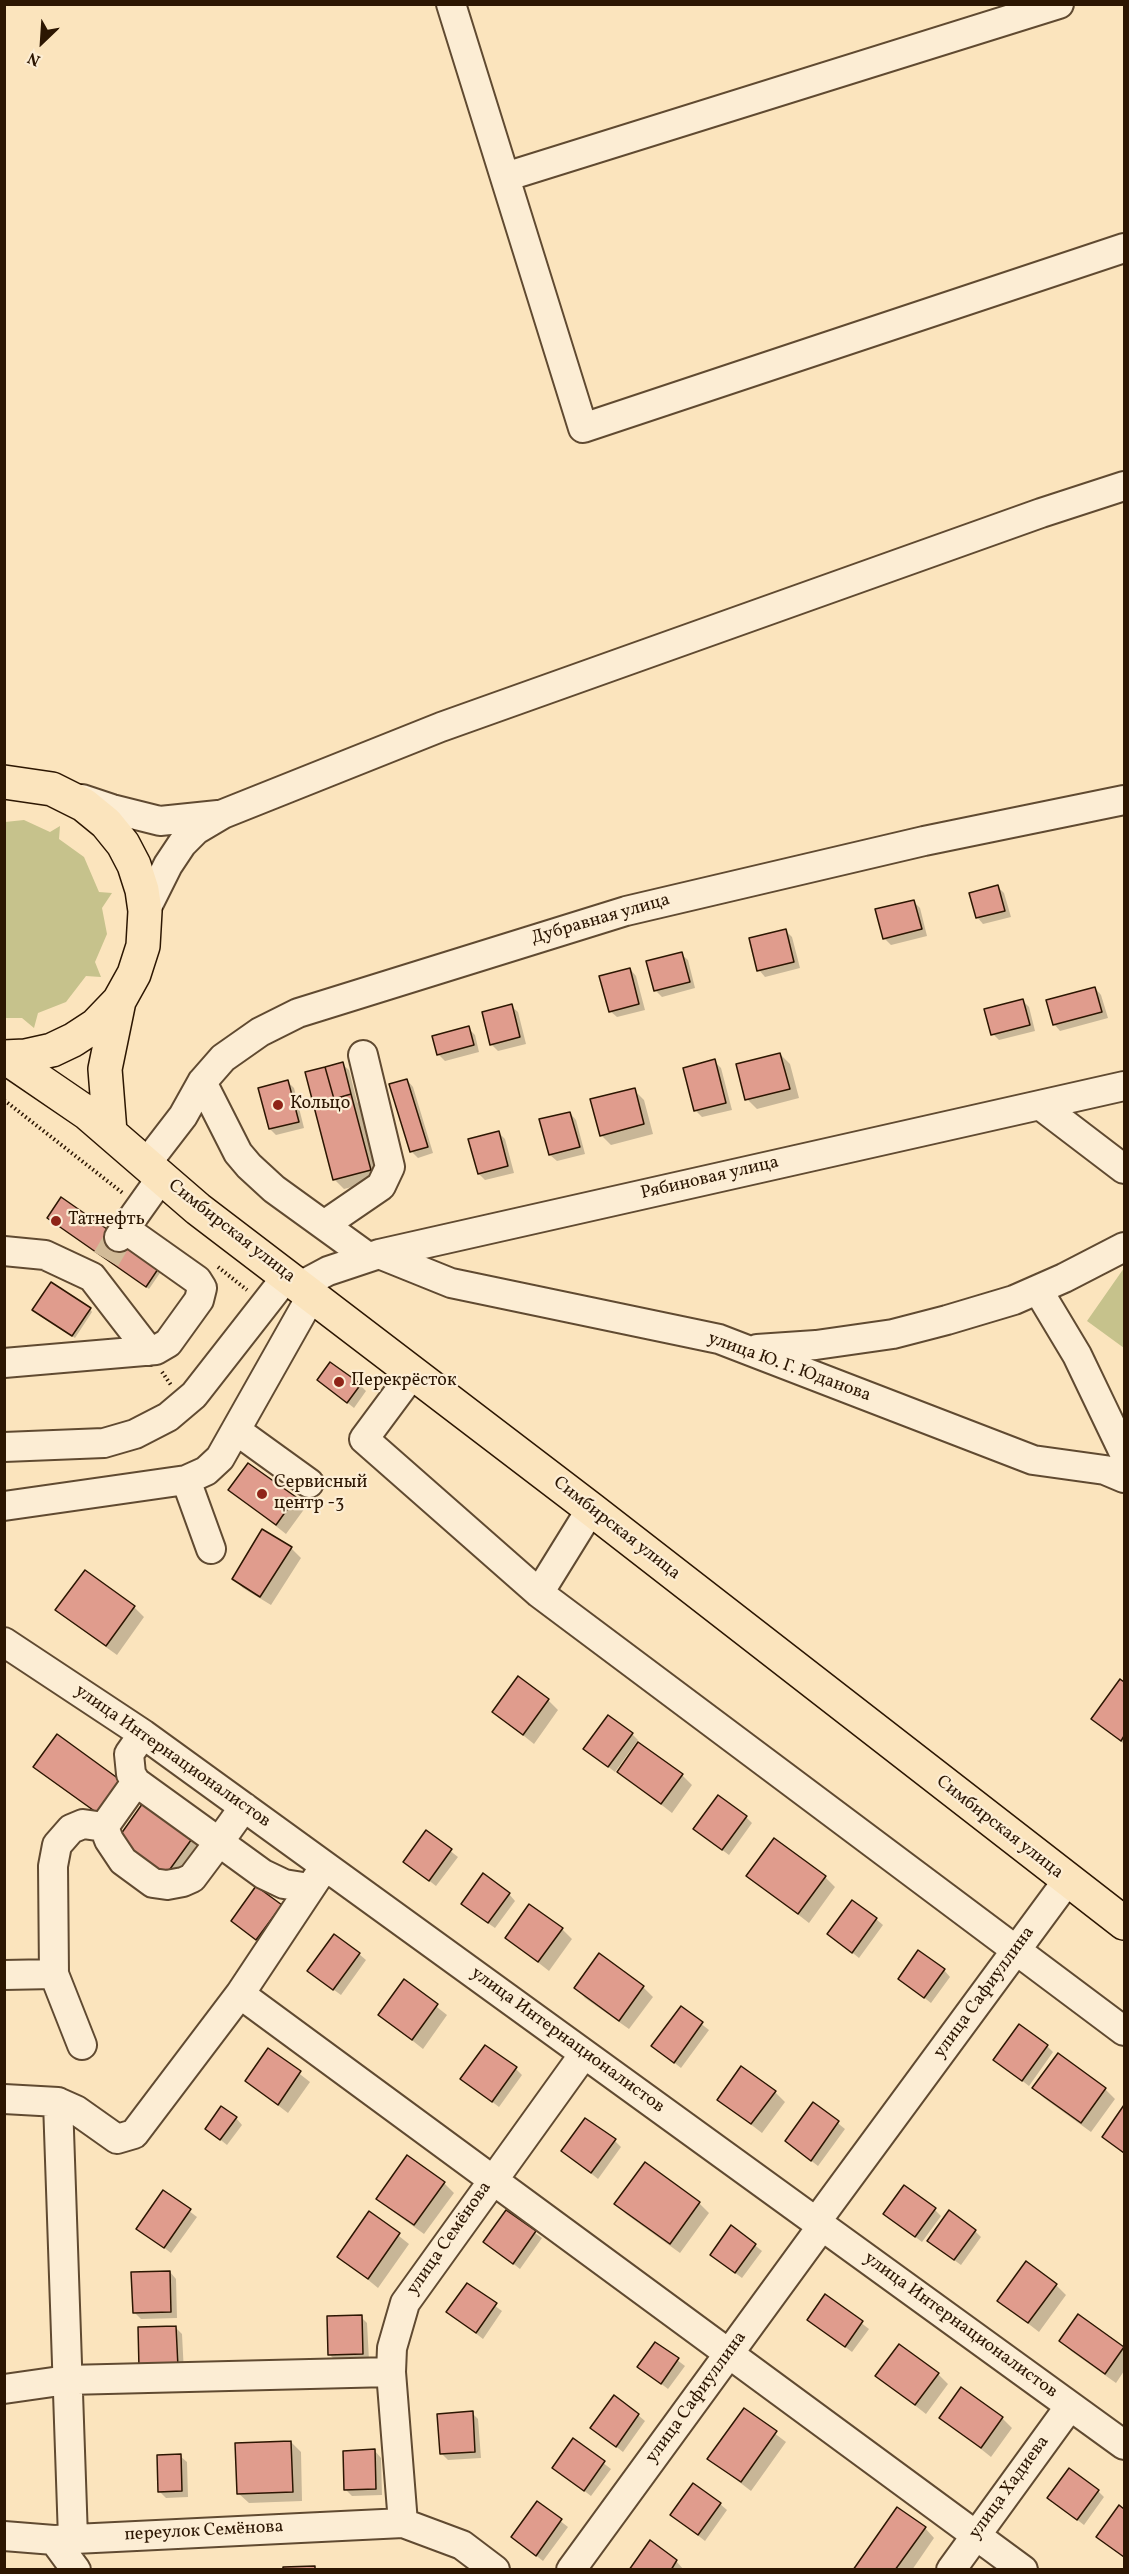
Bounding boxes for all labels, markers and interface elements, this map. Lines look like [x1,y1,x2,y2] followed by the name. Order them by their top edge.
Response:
[12,12,72,72] north arrow
[24,46,44,71] text: N
[529,890,673,950] street label: Дубравная улица
[290,1094,350,1116] place label: Кольцо
[271,1098,285,1112] marker: Кольцо
[639,1153,781,1205] street label: Рябиновая улица
[163,1176,299,1288] street label: Симбирская улица
[68,1210,145,1232] place label: Татнефть
[49,1214,63,1228] marker: Татнефть
[704,1328,874,1408] street label: улица Ю. Г. Юданова
[351,1371,456,1393] place label: Перекрёсток
[332,1375,346,1389] marker: Перекрёсток
[274,1473,367,1516] place label: Сервисный центр -3
[548,1473,684,1585] street label: Симбирская улица
[255,1487,269,1501] marker: Сервисный центр -3
[70,1681,274,1833] street label: улица Интернационалистов
[931,1772,1067,1884] street label: Симбирская улица
[930,1923,1040,2063] street label: улица Сафиуллина
[466,1963,668,2119] street label: улица Интернационалистов
[403,2178,497,2300] street label: улица Семёнова
[859,2248,1061,2404] street label: улица Интернационалистов
[642,2328,752,2468] street label: улица Сафиуллина
[965,2432,1055,2544] street label: улица Хадиева
[124,2517,284,2547] street label: переулок Семёнова

